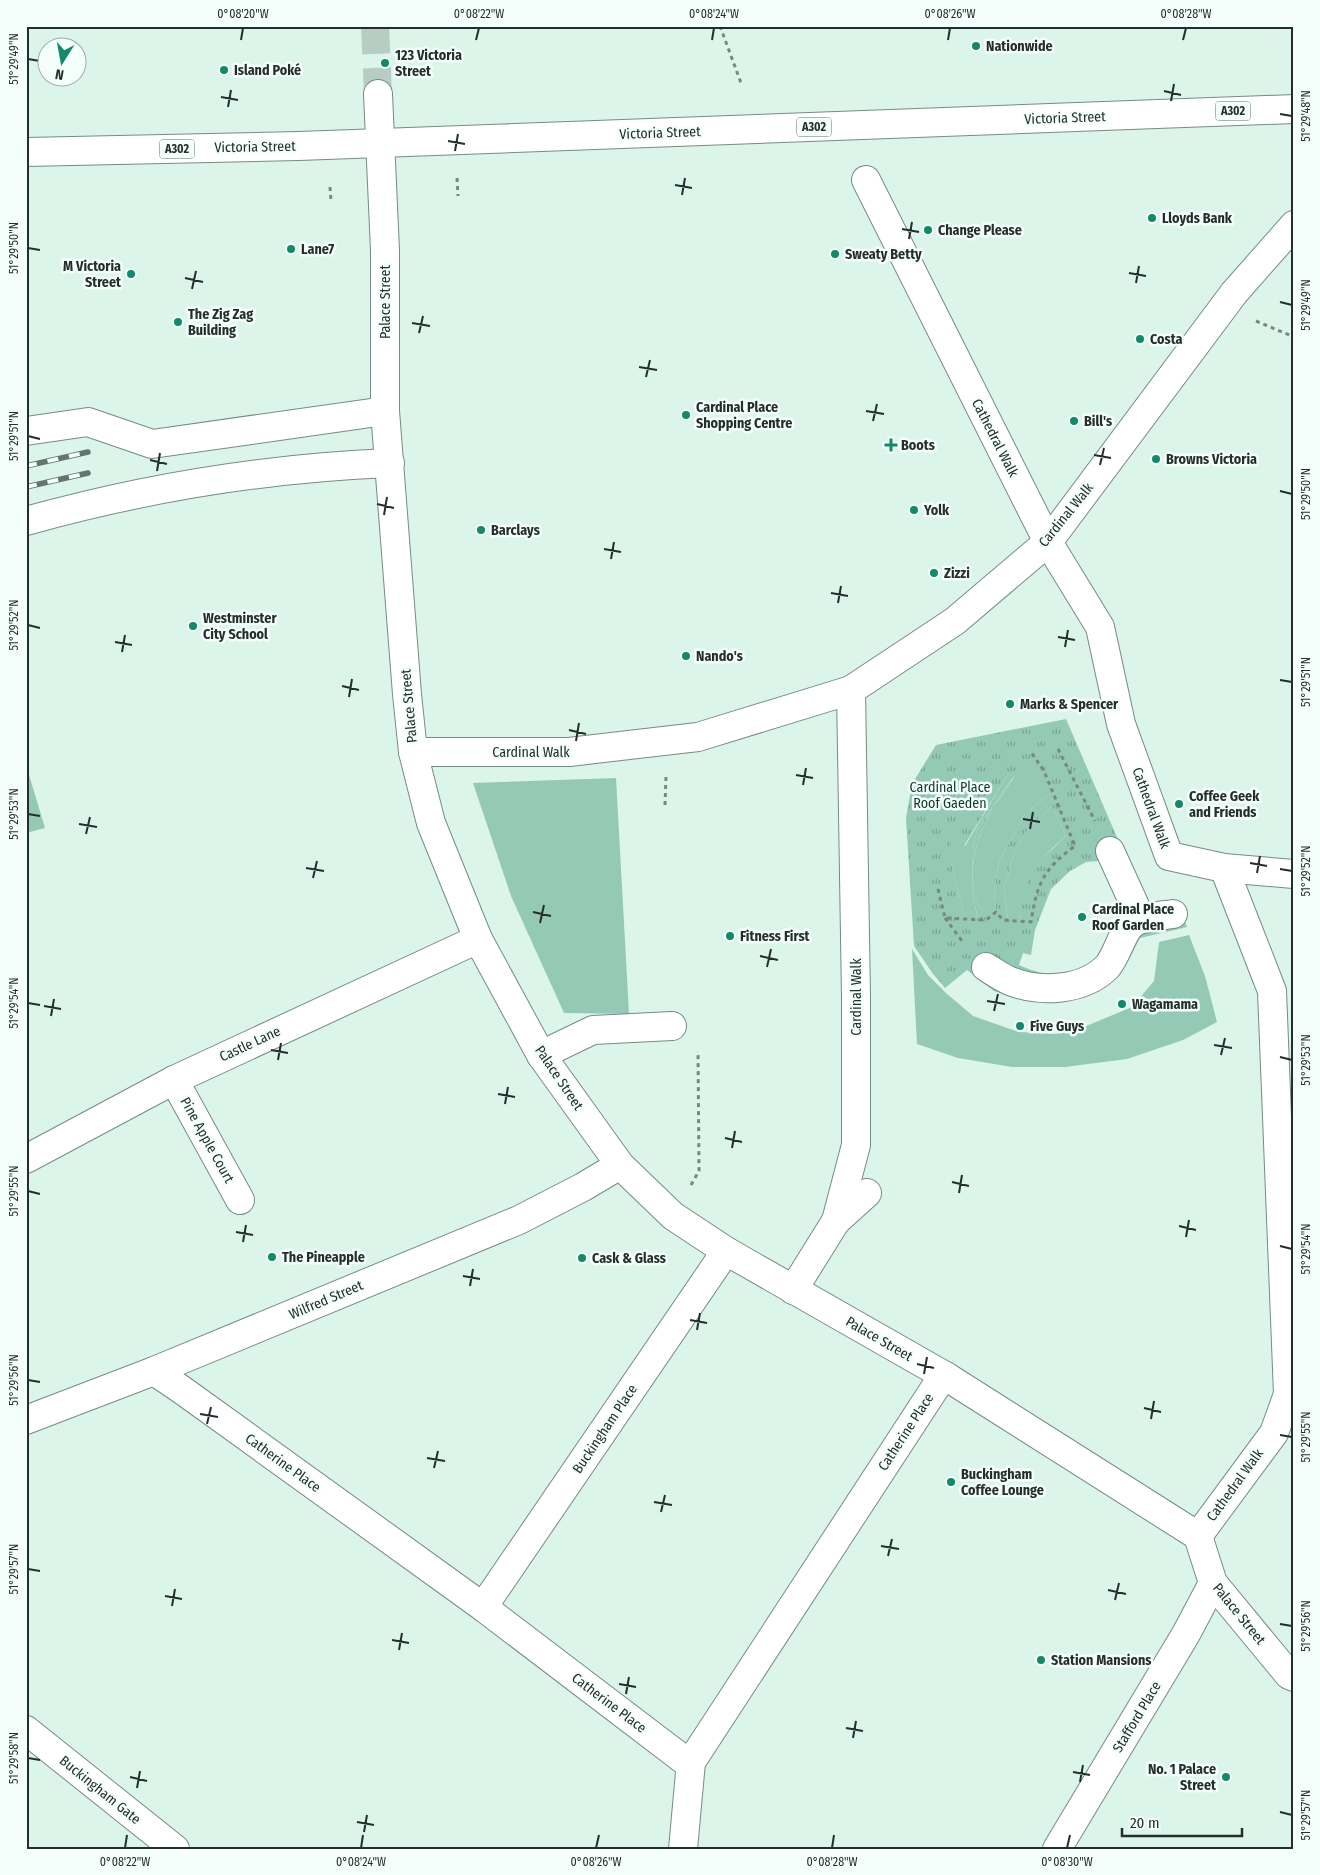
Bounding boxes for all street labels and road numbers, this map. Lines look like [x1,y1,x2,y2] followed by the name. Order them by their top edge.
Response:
[1216,102,1250,120] road number: A302
[1024,108,1106,128] street label: Victoria Street
[796,118,832,136] road number: A302
[619,123,701,143] street label: Victoria Street
[214,138,296,156] street label: Victoria Street
[160,140,194,158] road number: A302
[377,265,394,339] street label: Palace Street
[968,396,1022,480] street label: Cathedral Walk
[1035,479,1097,550] street label: Cardinal Walk
[397,668,421,744] street label: Palace Street
[492,744,570,761] street label: Cardinal Walk
[1128,765,1174,851] street label: Cathedral Walk
[848,958,865,1036] street label: Cardinal Walk
[217,1022,283,1065] street label: Castle Lane
[531,1043,587,1114] street label: Palace Street
[176,1094,238,1186] street label: Pine Apple Court
[286,1277,366,1323] street label: Wilfred Street
[843,1313,916,1365] street label: Palace Street
[569,1381,641,1477] street label: Buckingham Place
[875,1390,937,1474] street label: Catherine Place
[242,1430,324,1496] street label: Catherine Place
[1203,1445,1267,1525] street label: Cathedral Walk
[1209,1580,1269,1648] street label: Palace Street
[568,1669,650,1737] street label: Catherine Place
[1109,1678,1165,1756] street label: Stafford Place
[56,1752,144,1828] street label: Buckingham Gate

